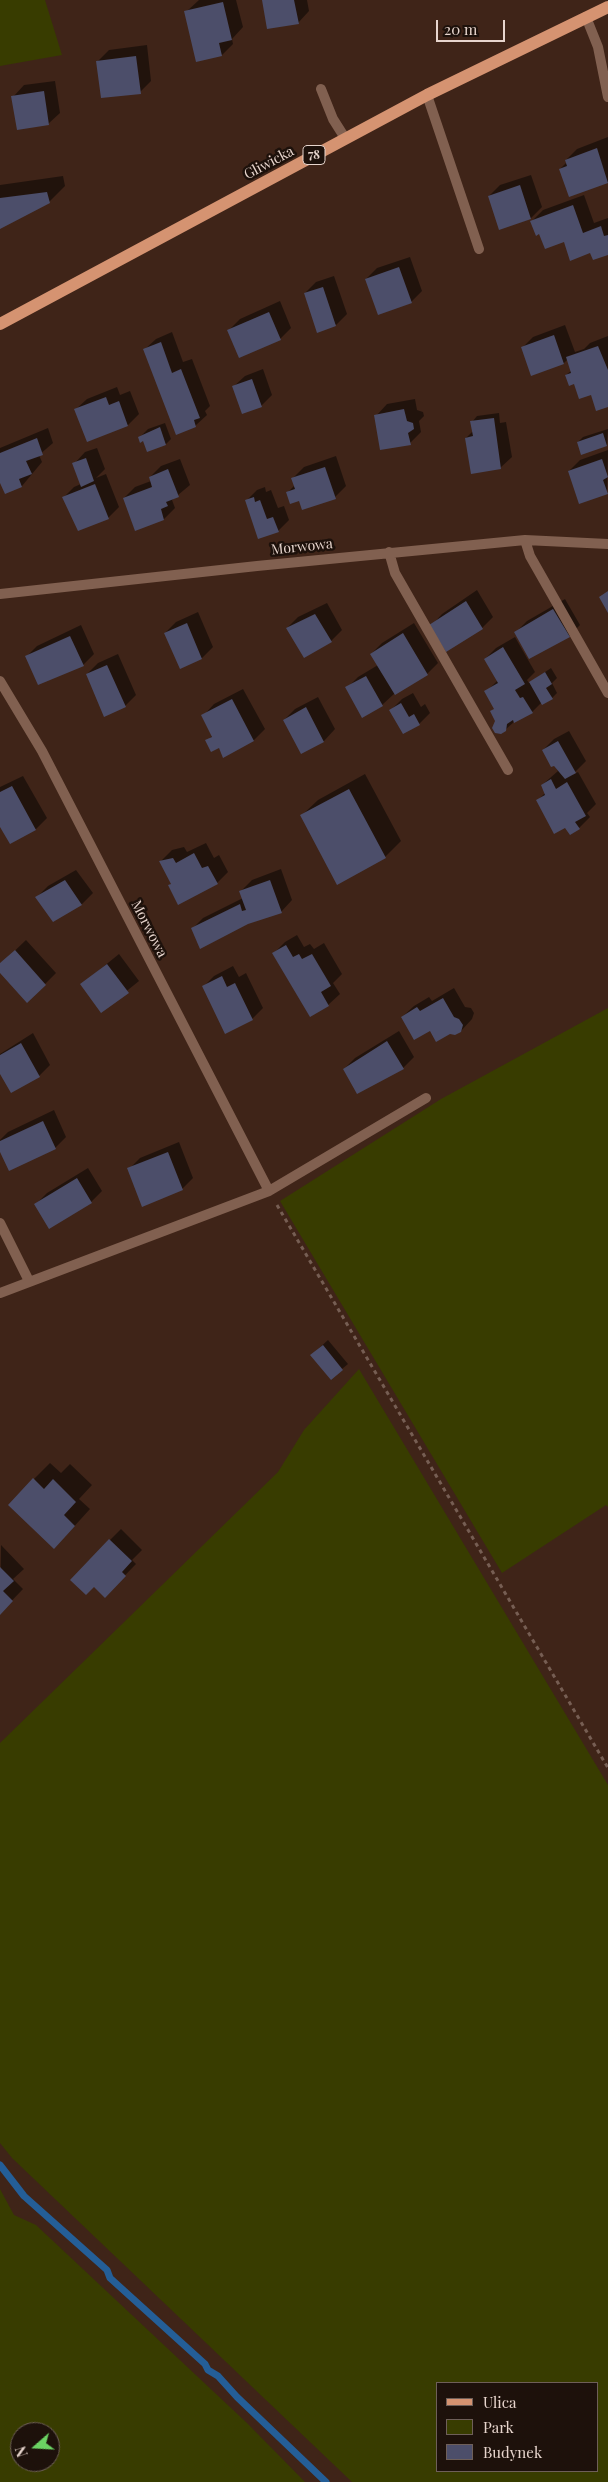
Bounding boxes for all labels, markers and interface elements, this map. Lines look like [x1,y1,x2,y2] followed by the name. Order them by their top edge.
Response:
[438,10,507,42] scale bar
[444,19,477,39] text: 20 m
[241,143,297,183] street label: Gliwicka
[303,146,325,164] road number: 78
[270,535,334,559] street label: Morwowa
[128,898,170,960] street label: Morwowa
[436,2382,598,2472] legend
[483,2392,516,2412] text: Ulica
[483,2417,514,2437] text: Park
[10,2422,60,2472] north arrow
[483,2442,542,2462] text: Budynek
[11,2444,32,2460] text: N

